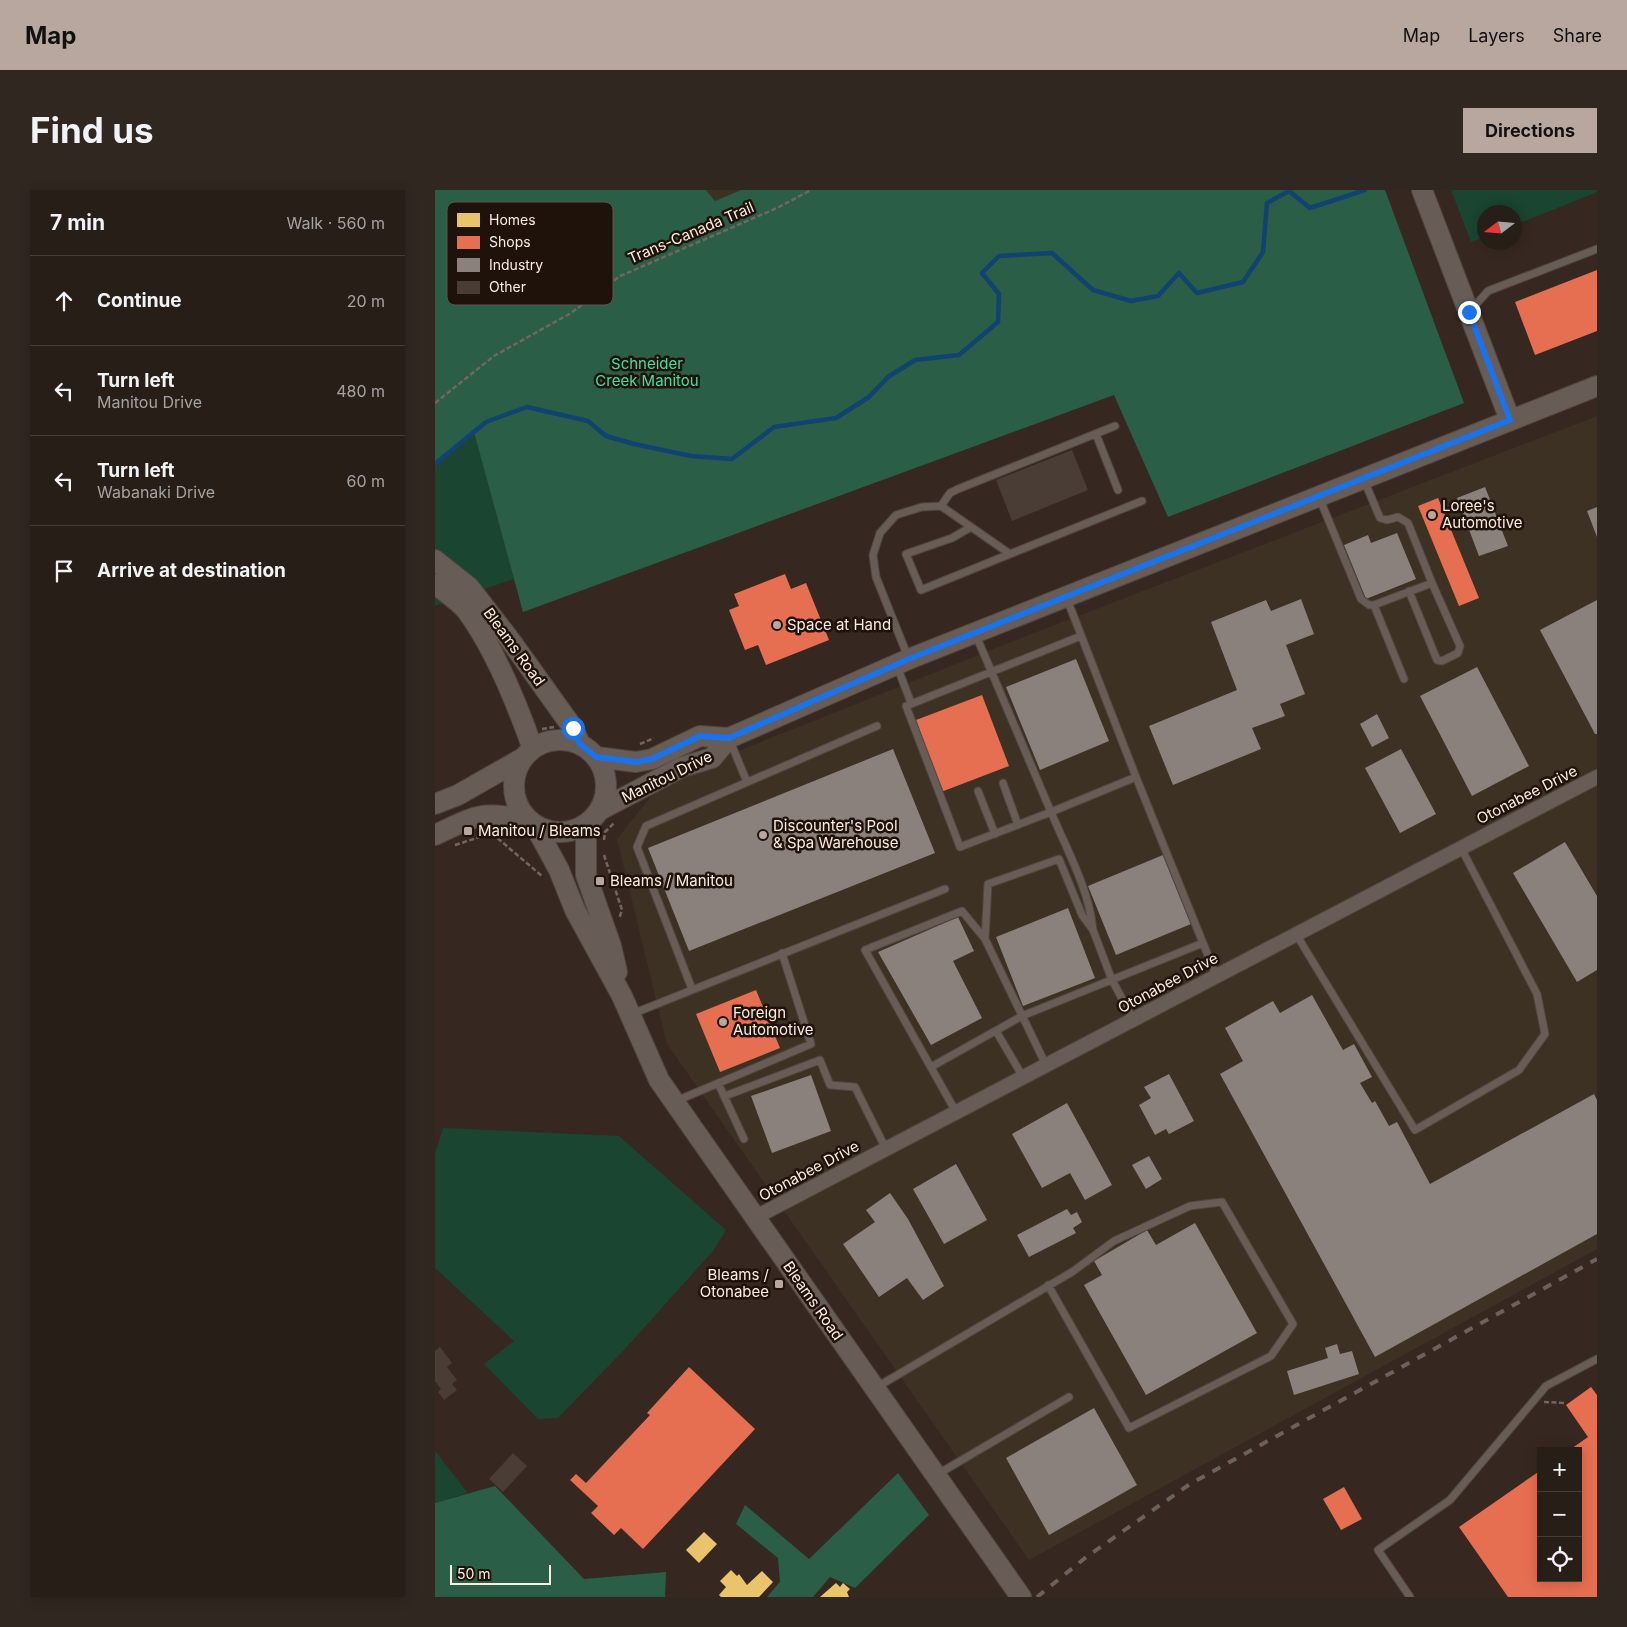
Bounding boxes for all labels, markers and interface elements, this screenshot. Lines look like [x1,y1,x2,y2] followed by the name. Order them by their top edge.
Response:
[25,21,76,50] text: Map
[1403,25,1440,46] text: Map
[1468,25,1525,46] text: Layers
[1553,25,1602,46] text: Share
[1463,108,1597,153] button: Directions
[30,109,154,151] text: Find us
[625,197,757,268] street label: Trans-Canada Trail
[447,202,613,305] legend
[1477,205,1522,250] north arrow
[50,210,105,235] text: 7 min
[489,211,536,228] text: Homes
[287,213,385,233] text: Walk · 560 m
[489,233,531,250] text: Shops
[489,256,543,273] text: Industry
[489,278,526,295] text: Other
[50,287,78,315] icon: ahead
[97,289,182,312] text: Continue
[347,291,385,311] text: 20 m
[1458,301,1481,324] route end
[595,354,699,390] park label: Schneider Creek Manitou
[97,369,175,392] text: Turn left
[50,377,78,405] icon: left
[336,381,385,401] text: 480 m
[97,392,202,412] text: Manitou Drive
[97,459,175,482] text: Turn left
[50,467,78,495] icon: left
[346,471,385,491] text: 60 m
[97,482,215,502] text: Wabanaki Drive
[1442,496,1523,532] place label: Loree's Automotive
[1426,509,1438,521] marker: Loree's Automotive
[50,557,78,585] icon: arrive
[97,559,286,582] text: Arrive at destination
[480,604,549,690] street label: Bleams Road
[787,615,891,634] place label: Space at Hand
[771,619,783,631] marker: Space at Hand
[562,717,585,740] route start
[618,746,715,807] street label: Manitou Drive
[1473,761,1580,828] street label: Otonabee Drive
[773,816,898,852] place label: Discounter's Pool & Spa Warehouse
[478,821,601,840] place label: Manitou / Bleams
[462,825,474,837] marker: Manitou / Bleams
[757,829,769,841] marker: Discounter's Pool & Spa Warehouse
[610,871,733,890] place label: Bleams / Manitou
[594,875,606,887] marker: Bleams / Manitou
[1114,948,1221,1017] street label: Otonabee Drive
[733,1003,814,1039] place label: Foreign Automotive
[717,1016,729,1028] marker: Foreign Automotive
[755,1136,862,1205] street label: Otonabee Drive
[779,1257,848,1344] street label: Bleams Road
[700,1265,770,1301] place label: Bleams / Otonabee
[773,1278,785,1290] marker: Bleams / Otonabee
[1537,1447,1582,1582] map controls
[1537,1447,1582,1492] button: +
[1537,1492,1582,1537] button: −
[1537,1537,1582,1582] button: locate
[450,1562,551,1585] scale bar
[457,1565,491,1582] text: 50 m

